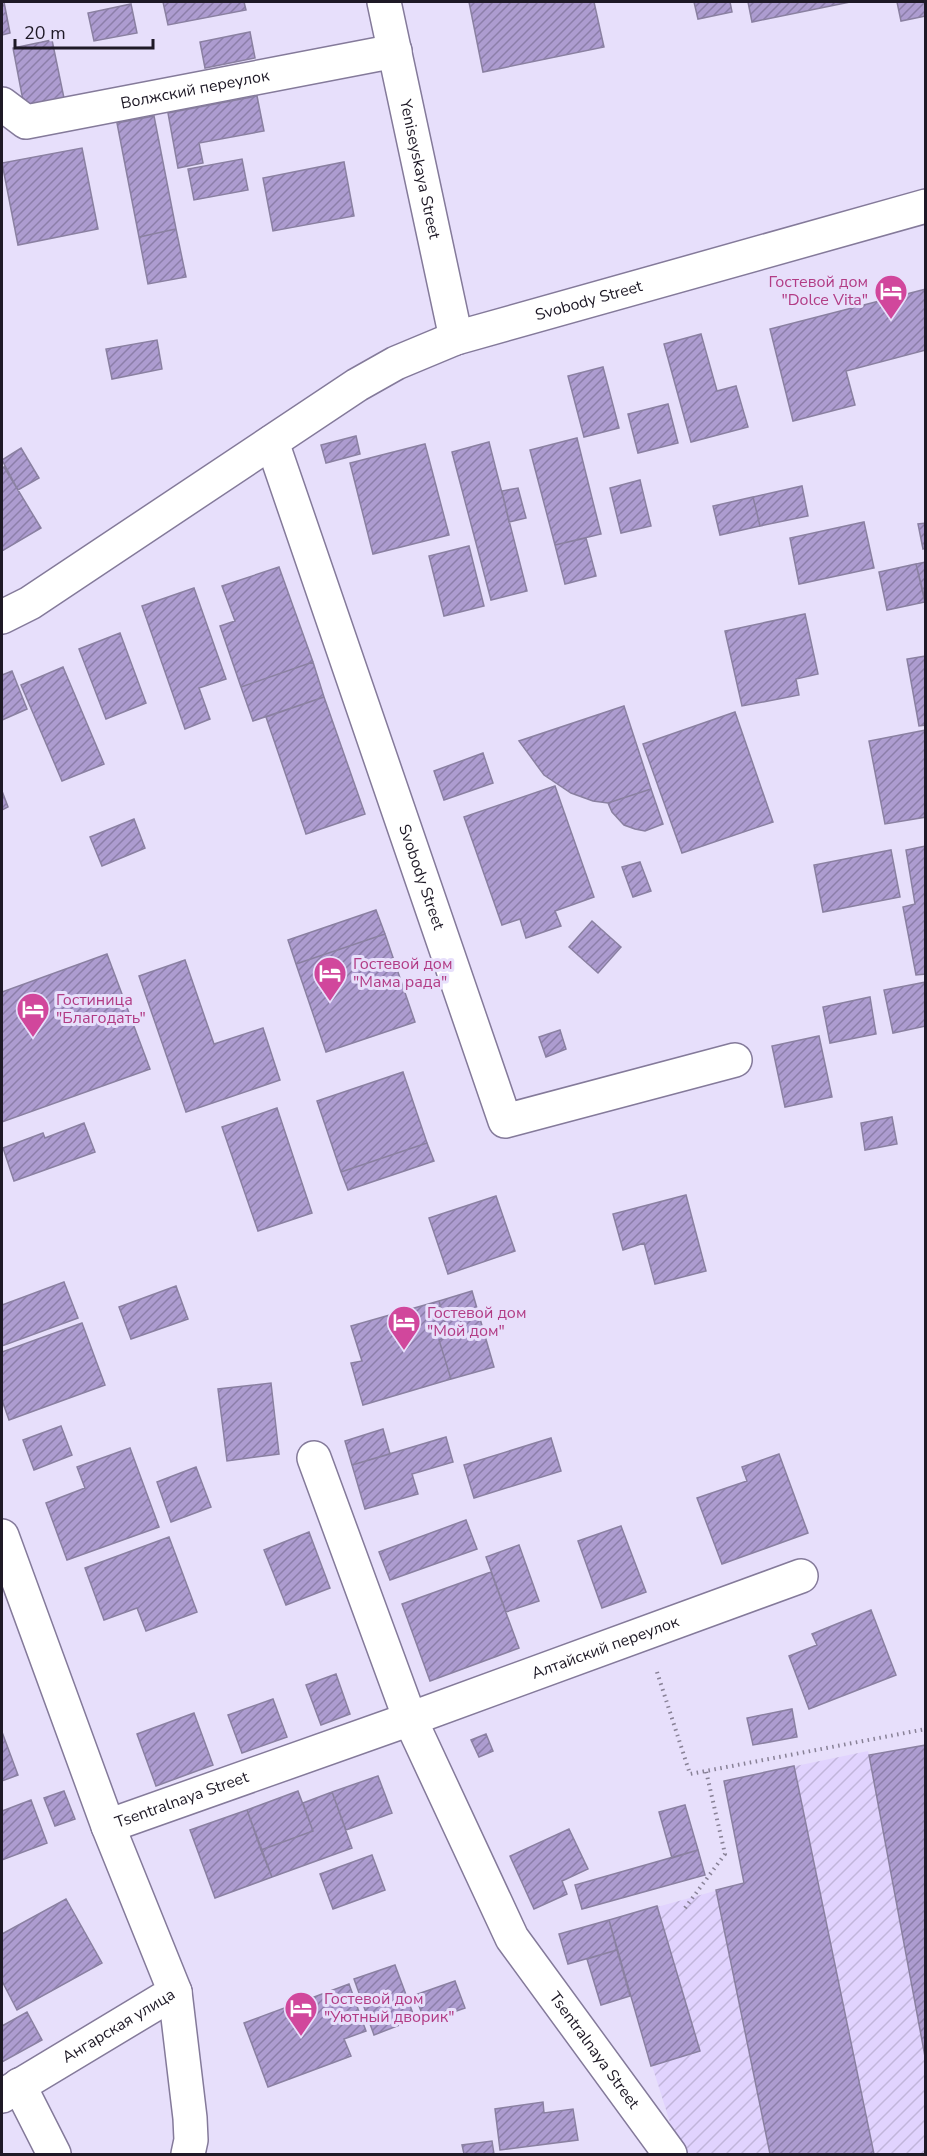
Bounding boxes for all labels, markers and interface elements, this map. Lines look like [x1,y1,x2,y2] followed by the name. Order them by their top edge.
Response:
[15,12,153,50] scale bar
[24,21,66,45] text: 20 m
[119,64,272,115] street label: Волжский переулок
[394,96,446,241] street label: Yeniseyskaya Street
[769,271,868,311] place label: Гостевой дом "Dolce Vita"
[873,273,909,320] hotel icon: Гостевой дом "Dolce Vita"
[533,275,645,326] street label: Svobody Street
[393,821,450,933] street label: Svobody Street
[353,953,452,993] place label: Гостевой дом "Мама рада"
[312,955,348,1002] hotel icon: Гостевой дом "Мама рада"
[56,989,146,1029] place label: Гостиница "Благодать"
[15,991,51,1038] hotel icon: Гостиница "Благодать"
[427,1302,526,1342] place label: Гостевой дом "Мой дом"
[386,1304,422,1351] hotel icon: Гостевой дом "Мой дом"
[528,1610,683,1685] street label: Алтайский переулок
[112,1766,252,1834] street label: Tsentralnaya Street
[58,1983,179,2068] street label: Ангарская улица
[544,1987,645,2114] street label: Tsentralnaya Street
[324,1988,454,2028] place label: Гостевой дом "Уютный дворик"
[283,1990,319,2037] hotel icon: Гостевой дом "Уютный дворик"

